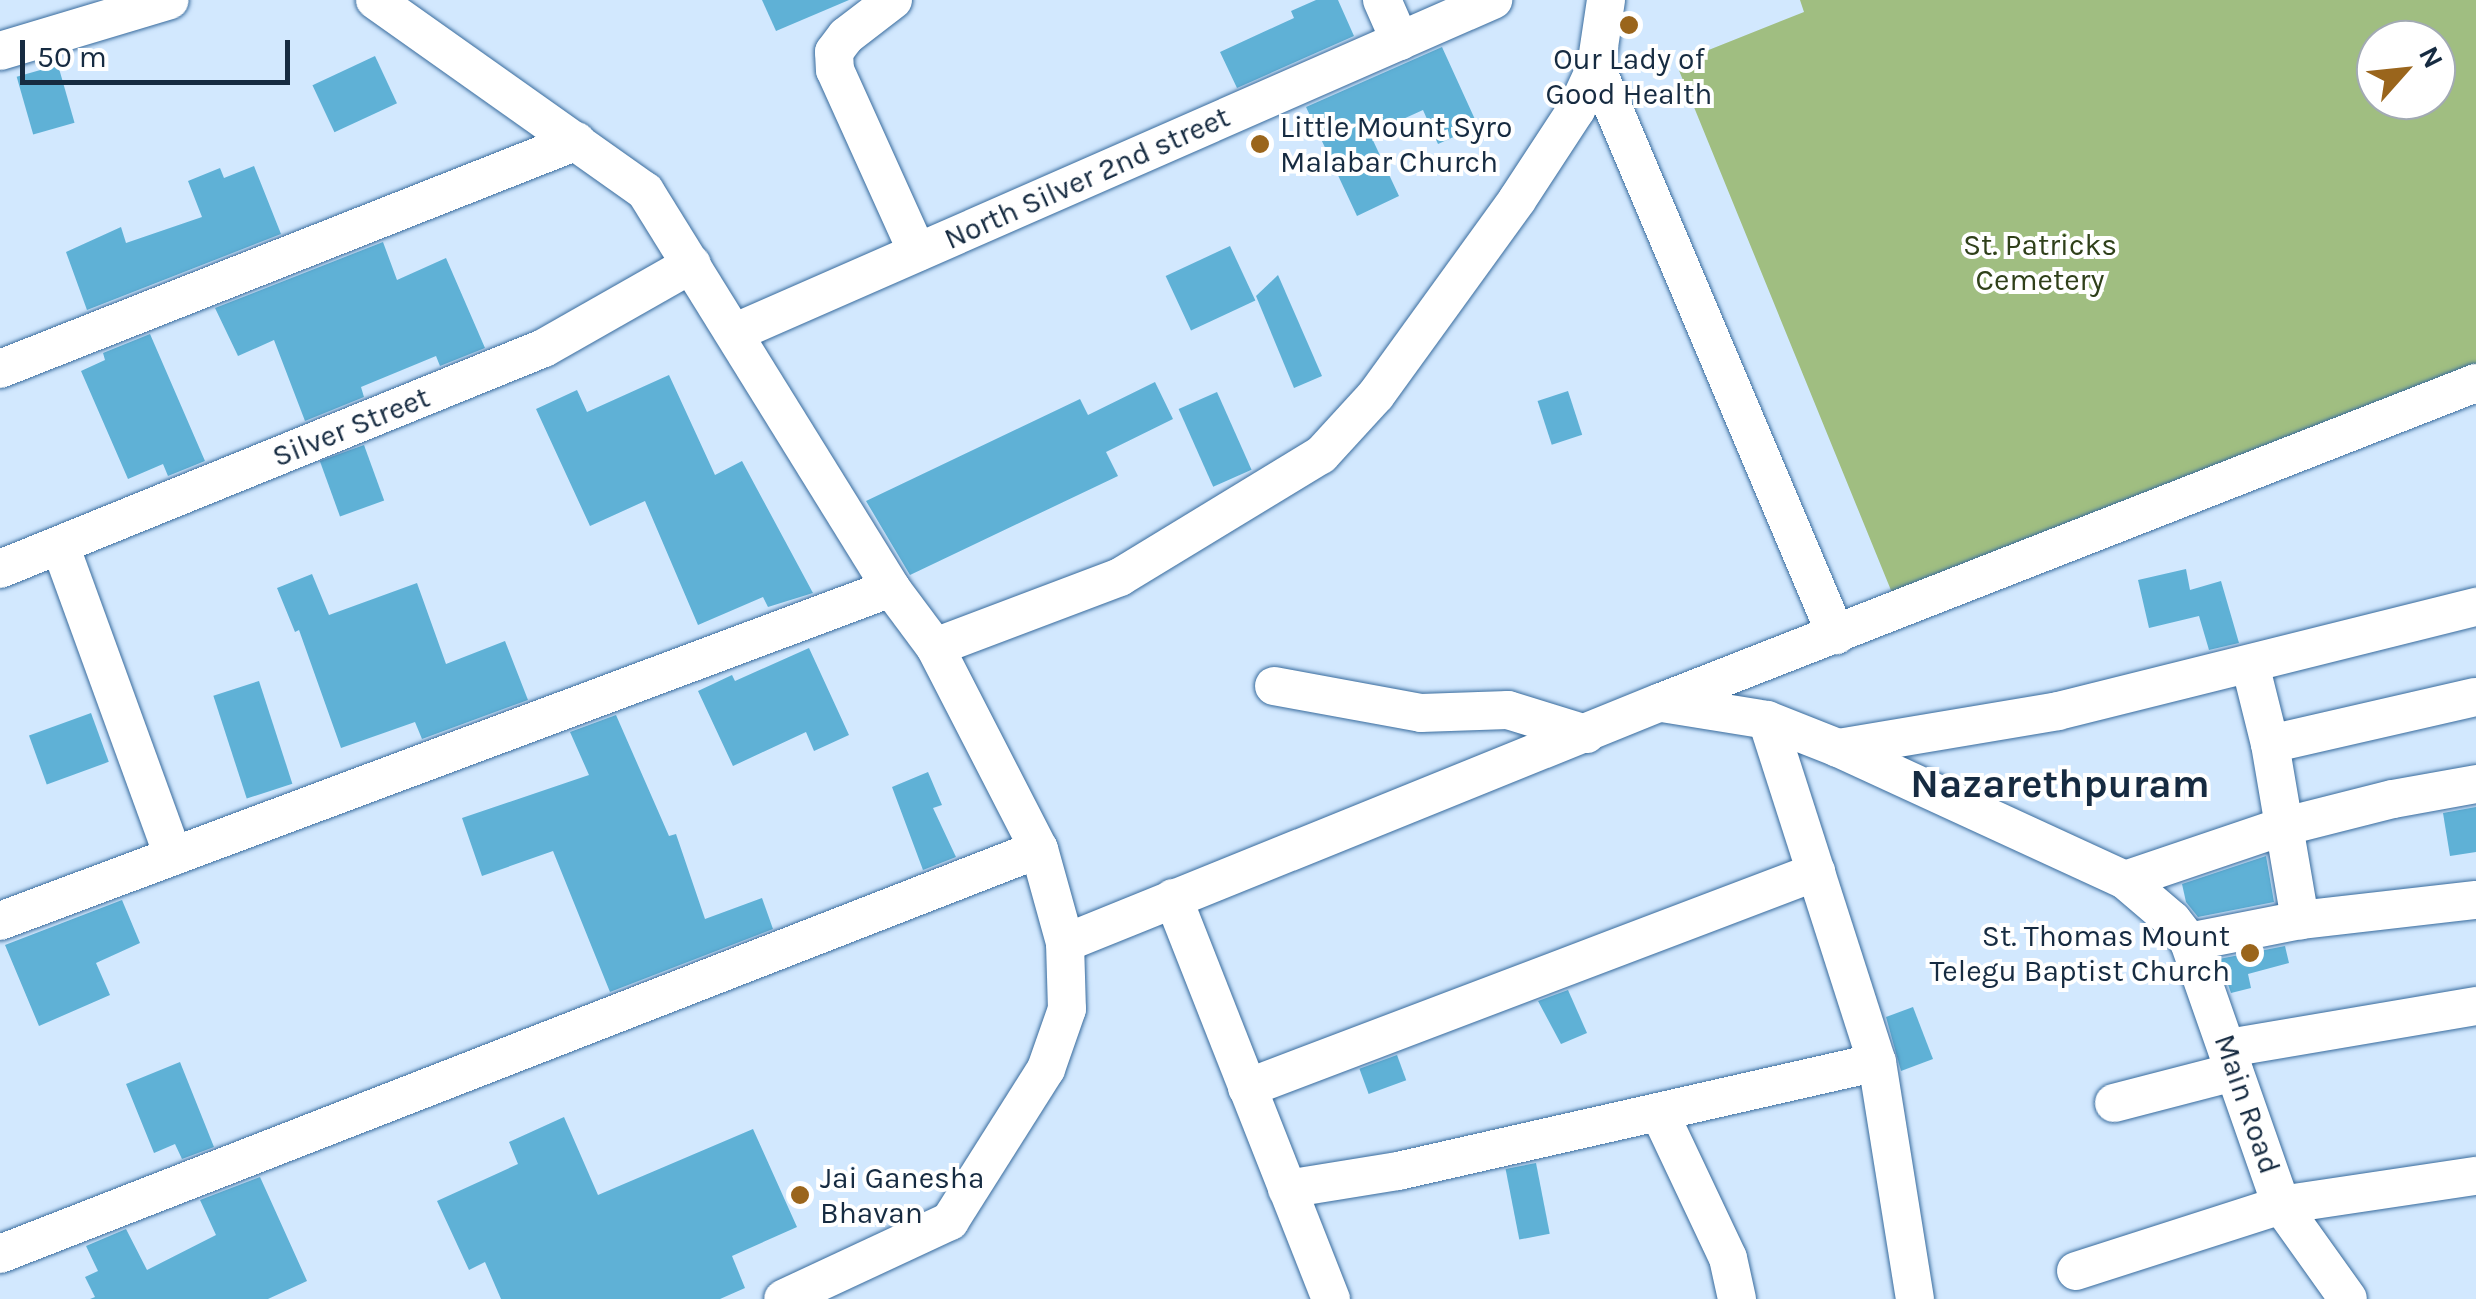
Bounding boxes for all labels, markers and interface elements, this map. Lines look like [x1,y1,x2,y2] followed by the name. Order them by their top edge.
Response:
[1618,14,1640,36] marker: Our Lady of Good Health
[25,20,295,82] scale bar
[2356,20,2456,120] north arrow
[37,39,107,75] text: 50 m
[1546,41,1712,112] place label: Our Lady of Good Health
[2412,41,2451,73] text: N
[939,99,1235,257] street label: North Silver 2nd street
[1280,109,1512,180] place label: Little Mount Syro Malabar Church
[1249,133,1271,155] marker: Little Mount Syro Malabar Church
[1963,227,2117,298] park label: St. Patricks Cemetery
[267,379,435,475] street label: Silver Street
[1910,760,2210,808] district label: Nazarethpuram
[1930,918,2230,988] place label: St. Thomas Mount Telegu Baptist Church
[2239,942,2261,964] marker: St. Thomas Mount Telegu Baptist Church
[2206,1030,2288,1178] street label: Main Road
[820,1160,984,1230] place label: Jai Ganesha Bhavan
[789,1184,811,1206] marker: Jai Ganesha Bhavan

